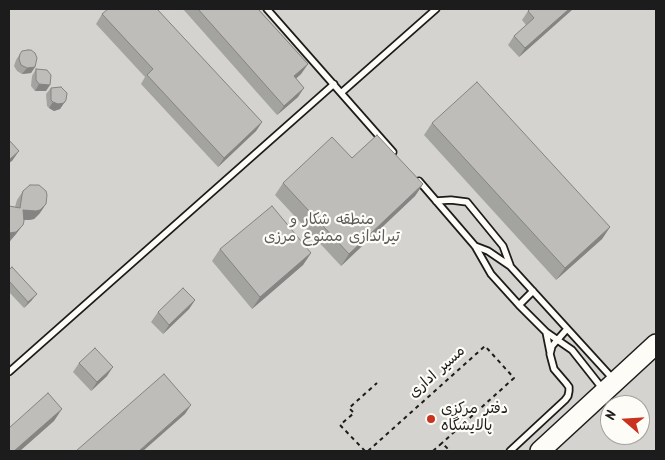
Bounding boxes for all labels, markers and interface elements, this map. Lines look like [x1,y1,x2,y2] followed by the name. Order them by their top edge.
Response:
[264,212,400,247] park label: منطقه شکار و تیراندازی ممنوع مرزی
[406,343,470,403] street label: مسیر اداری
[600,395,650,445] north arrow
[441,401,508,436] place label: دفتر مرکزی پالایشگاه
[600,408,624,423] text: N
[425,413,437,425] marker: دفتر مرکزی پالایشگاه

